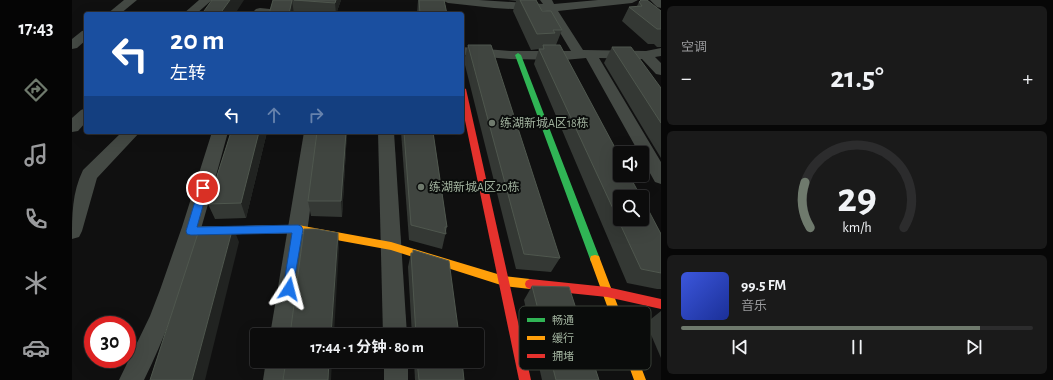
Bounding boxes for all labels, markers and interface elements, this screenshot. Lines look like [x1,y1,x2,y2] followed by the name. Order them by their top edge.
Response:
[18,20,54,38] text: 17:43
[170,27,225,55] text: 20 m
[104,28,156,80] icon: left
[681,41,707,54] text: 空调
[830,63,884,93] text: 21.5°
[170,65,206,83] text: 左转
[681,67,692,89] text: −
[1022,67,1033,89] text: +
[22,76,50,104] icon: directions
[221,104,243,126] icon: left
[263,104,285,126] icon: ahead
[305,104,327,126] icon: right
[500,116,589,129] place label: 练湖新城A区18栋
[487,118,497,128] marker: 练湖新城A区18栋
[22,141,50,169] icon: music
[613,146,649,226] map controls
[613,146,649,182] button: sound
[186,171,220,205] pin
[192,177,214,199] icon: arrive
[837,178,877,219] text: 29
[429,180,520,193] place label: 练湖新城A区20栋
[416,182,426,192] marker: 练湖新城A区20栋
[613,190,649,226] button: search
[22,205,50,233] icon: phone
[842,221,872,235] text: km/h
[268,268,310,310] position arrow
[22,269,50,297] icon: climate
[741,278,786,293] text: 99.5 FM
[741,300,767,313] text: 音乐
[519,306,651,370] legend
[552,314,574,326] text: 畅通
[84,316,136,368] speed limit sign: 30
[552,332,574,344] text: 缓行
[22,334,50,362] icon: car
[729,336,751,358] icon: previous
[846,336,868,358] icon: pause
[963,336,985,358] icon: next
[310,340,424,355] text: 17:44 · 1 分钟 · 80 m
[552,351,574,362] text: 拥堵

